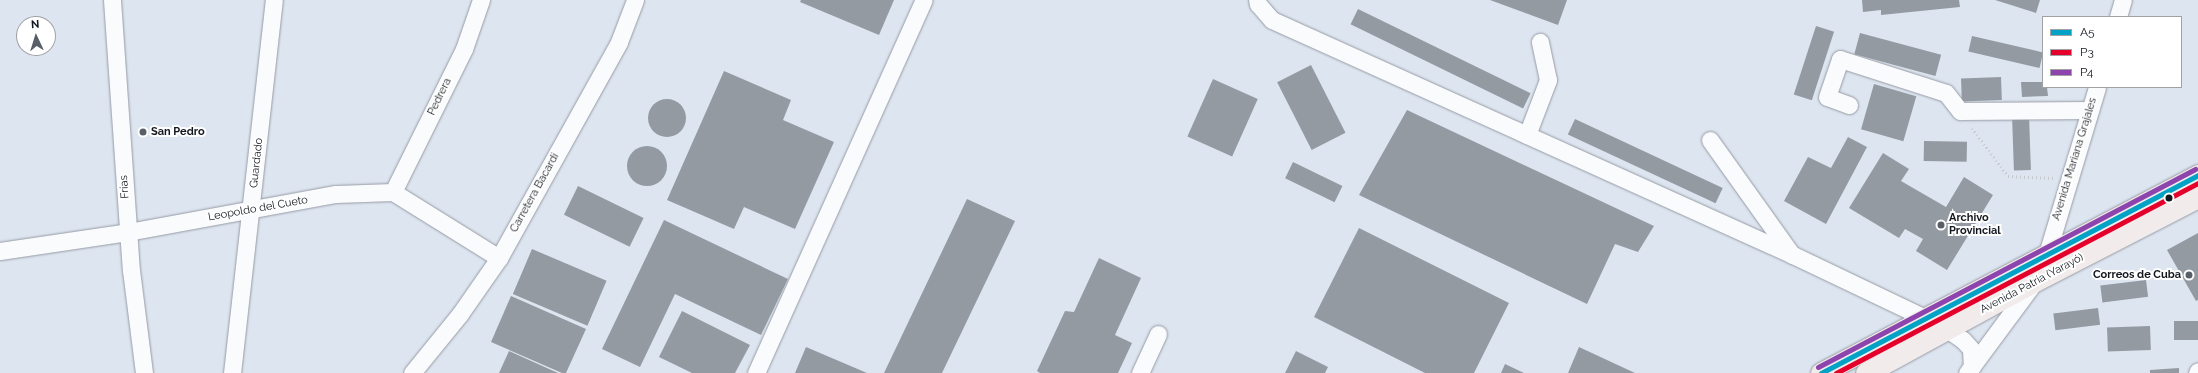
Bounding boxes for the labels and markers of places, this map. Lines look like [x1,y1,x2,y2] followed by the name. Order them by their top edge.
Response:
[151,125,205,139] place label: San Pedro
[138,127,148,137] marker: San Pedro
[2164,193,2174,203] unlabelled marker
[1949,212,2001,238] place label: Archivo Provincial
[1936,220,1946,230] marker: Archivo Provincial
[2093,268,2181,282] place label: Correos de Cuba
[2184,270,2194,280] marker: Correos de Cuba

